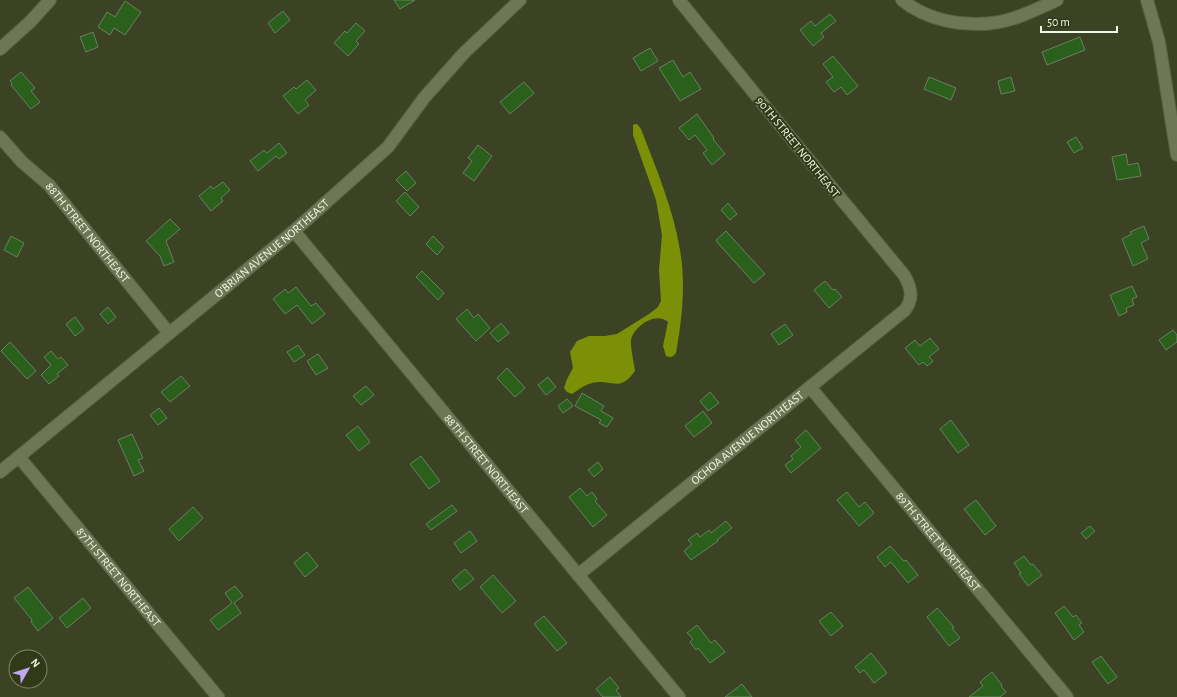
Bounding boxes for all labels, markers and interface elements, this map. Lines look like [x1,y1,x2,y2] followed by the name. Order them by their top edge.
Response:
[1041,8,1117,34] scale bar
[1047,16,1070,28] text: 50 m
[754,94,842,200] street label: 90TH STREET NORTHEAST
[44,180,132,285] street label: 88TH STREET NORTHEAST
[212,197,331,300] street label: O'BRIAN AVENUE NORTHEAST
[689,389,806,487] street label: OCHOA AVENUE NORTHEAST
[442,412,531,516] street label: 88TH STREET NORTHEAST
[894,490,983,594] street label: 89TH STREET NORTHEAST
[74,525,163,629] street label: 87TH STREET NORTHEAST
[8,649,48,689] north arrow
[29,657,42,669] text: N

